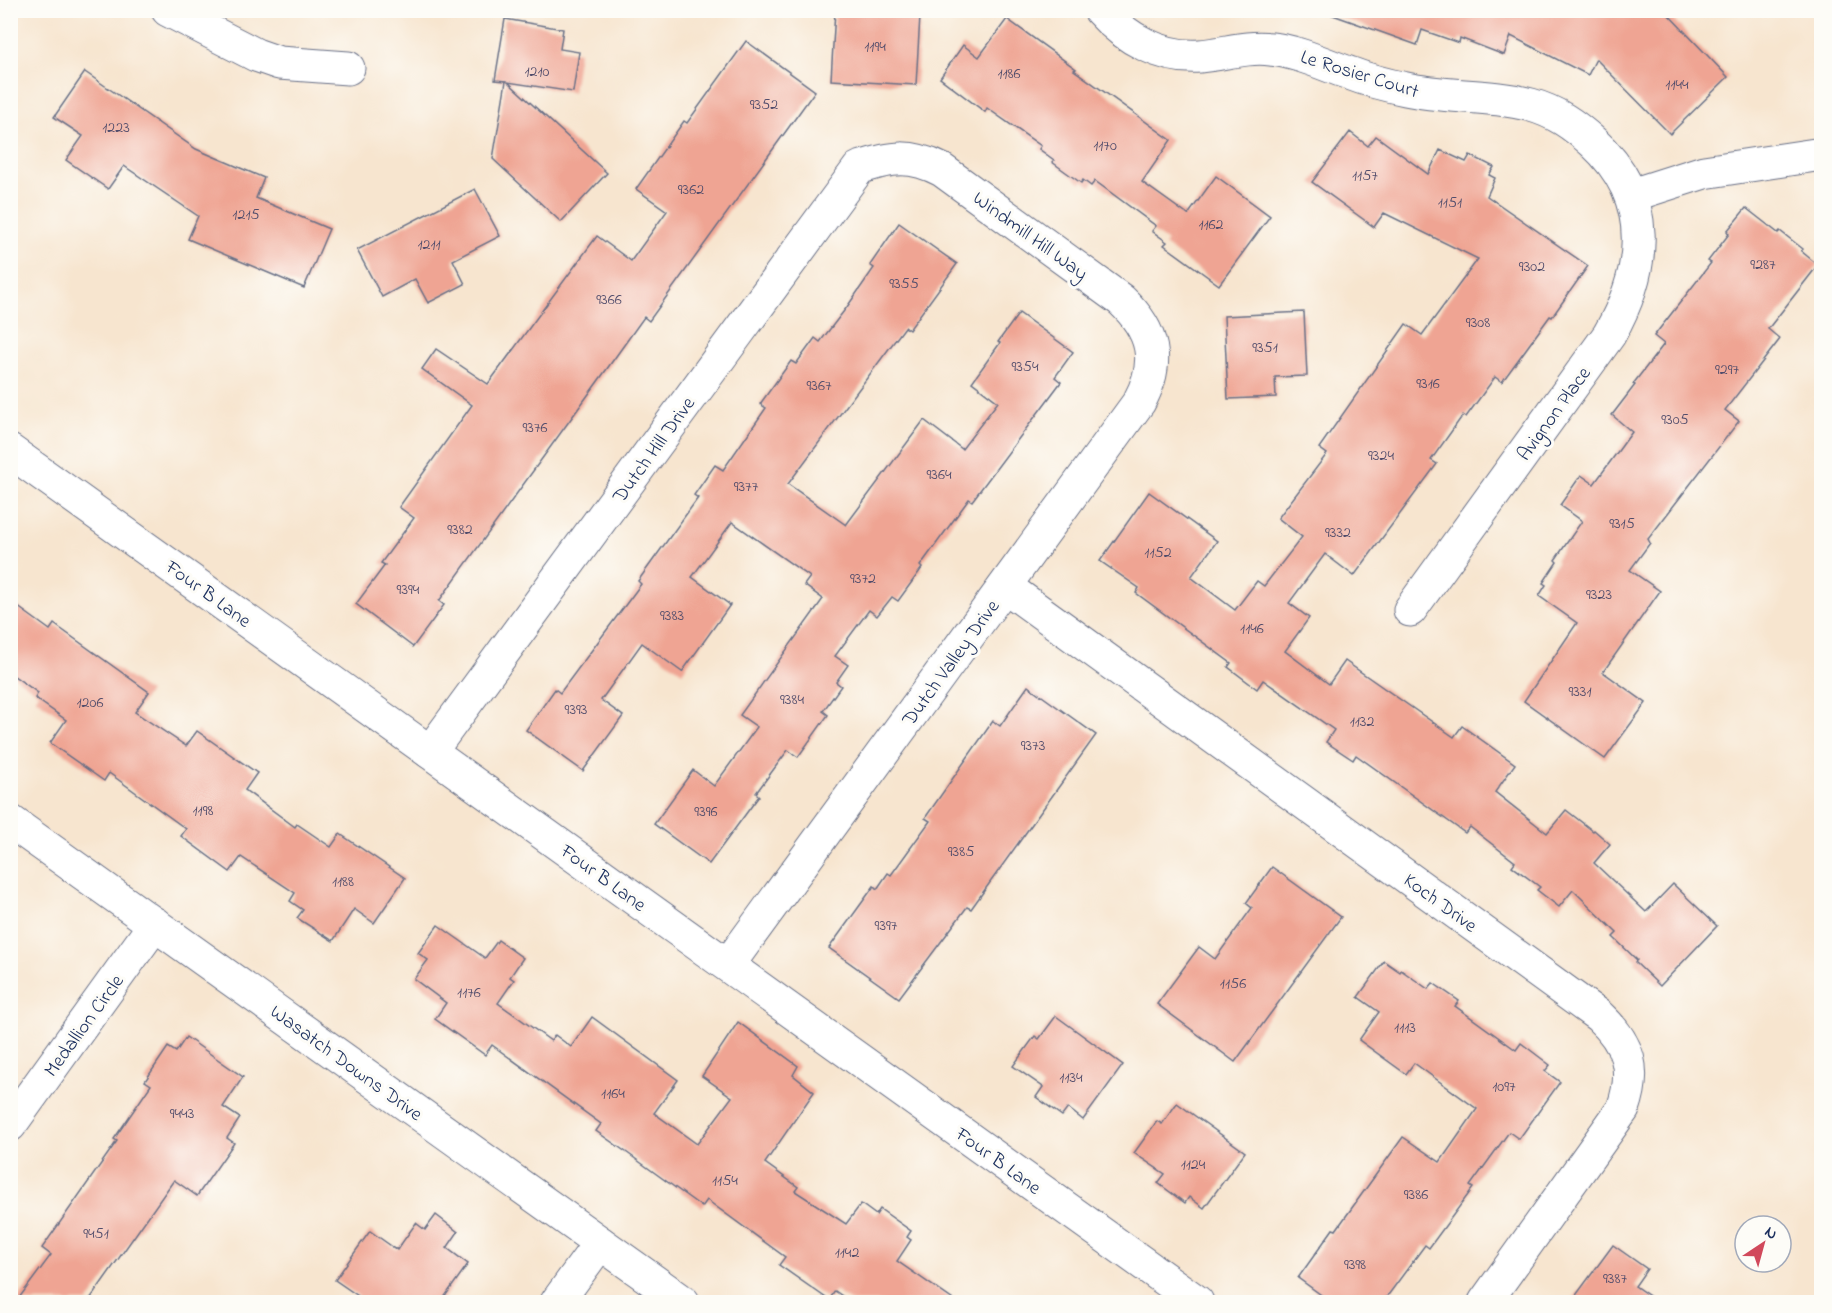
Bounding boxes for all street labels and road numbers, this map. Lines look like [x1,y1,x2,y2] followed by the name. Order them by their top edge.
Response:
[1296,44,1422,107] street label: Le Rosier Court
[966,185,1093,289] street label: Windmill Hill Way
[1511,361,1600,468] street label: Avignon Place
[606,391,703,510] street label: Dutch Hill Drive
[158,553,256,636] street label: Four B Lane
[896,594,1008,733] street label: Dutch Valley Drive
[553,837,651,920] street label: Four B Lane
[1397,867,1483,941] street label: Koch Drive
[38,969,132,1084] street label: Medallion Circle
[263,999,428,1129] street label: Wasatch Downs Drive
[948,1120,1046,1203] street label: Four B Lane

